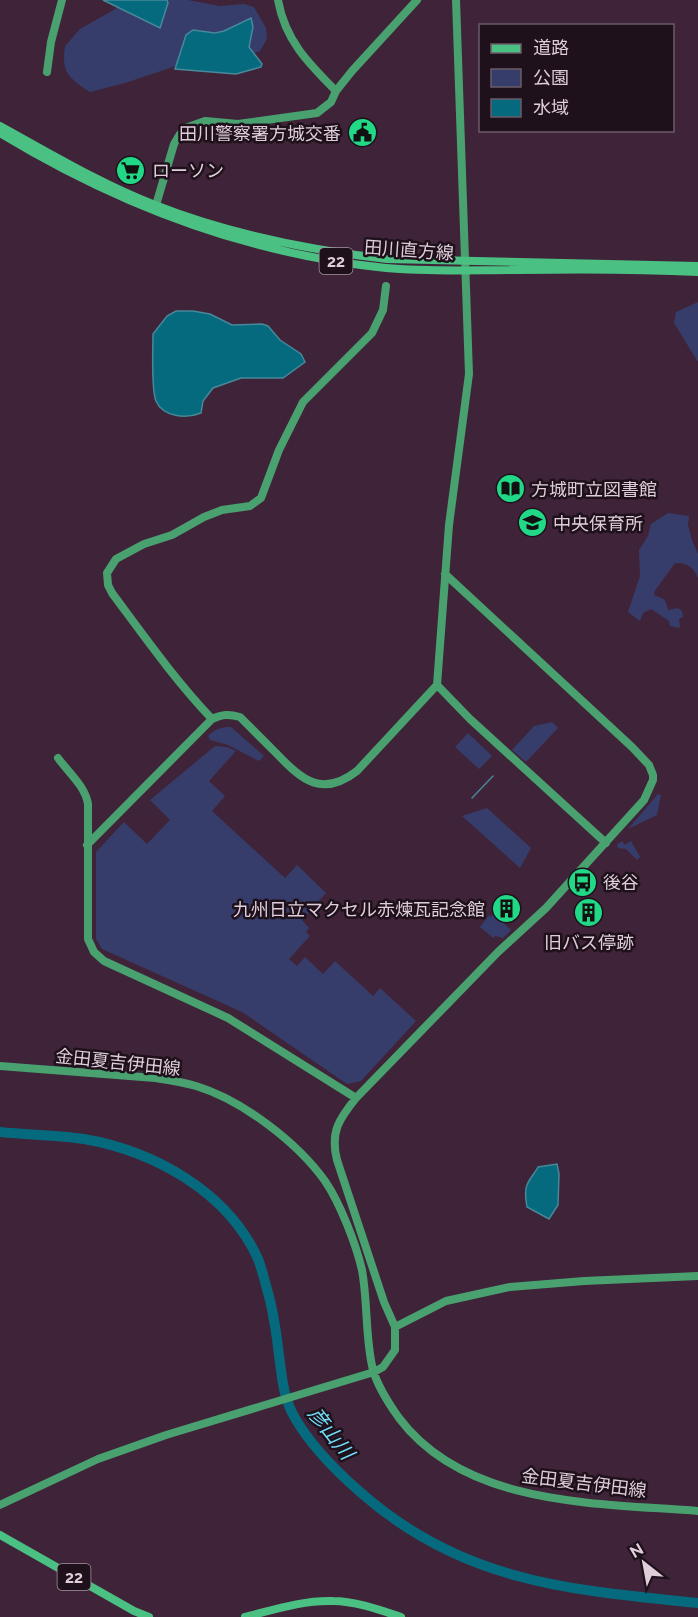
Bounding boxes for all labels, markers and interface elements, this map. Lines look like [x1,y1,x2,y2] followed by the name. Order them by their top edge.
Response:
[479,24,674,132] legend
[533,37,569,58] text: 道路
[533,67,569,88] text: 公園
[533,97,569,118] text: 水域
[346,117,378,149] public building icon: 田川警察署方城交番
[179,123,341,144] place label: 田川警察署方城交番
[115,154,147,186] supermarket icon: ローソン
[152,160,224,181] place label: ローソン
[363,236,455,264] street label: 田川直方線
[320,248,352,274] road number: 22
[494,473,526,505] library icon: 方城町立図書館
[531,479,657,500] place label: 方城町立図書館
[516,507,548,539] school or university icon: 中央保育所
[553,513,643,534] place label: 中央保育所
[566,866,598,898] bus stop icon: 後谷
[603,872,639,893] place label: 後谷
[490,893,522,925] building icon: 九州日立マクセル赤煉瓦記念館
[573,897,605,929] building icon: 旧バス停跡
[233,899,485,920] place label: 九州日立マクセル赤煉瓦記念館
[544,932,634,953] place label: 旧バス停跡
[54,1045,182,1079] street label: 金田夏吉伊田線
[303,1402,360,1466] water label: 彦山川
[520,1465,648,1501] street label: 金田夏吉伊田線
[614,1533,674,1593] north arrow
[626,1539,647,1562] text: N
[58,1564,90,1590] road number: 22

